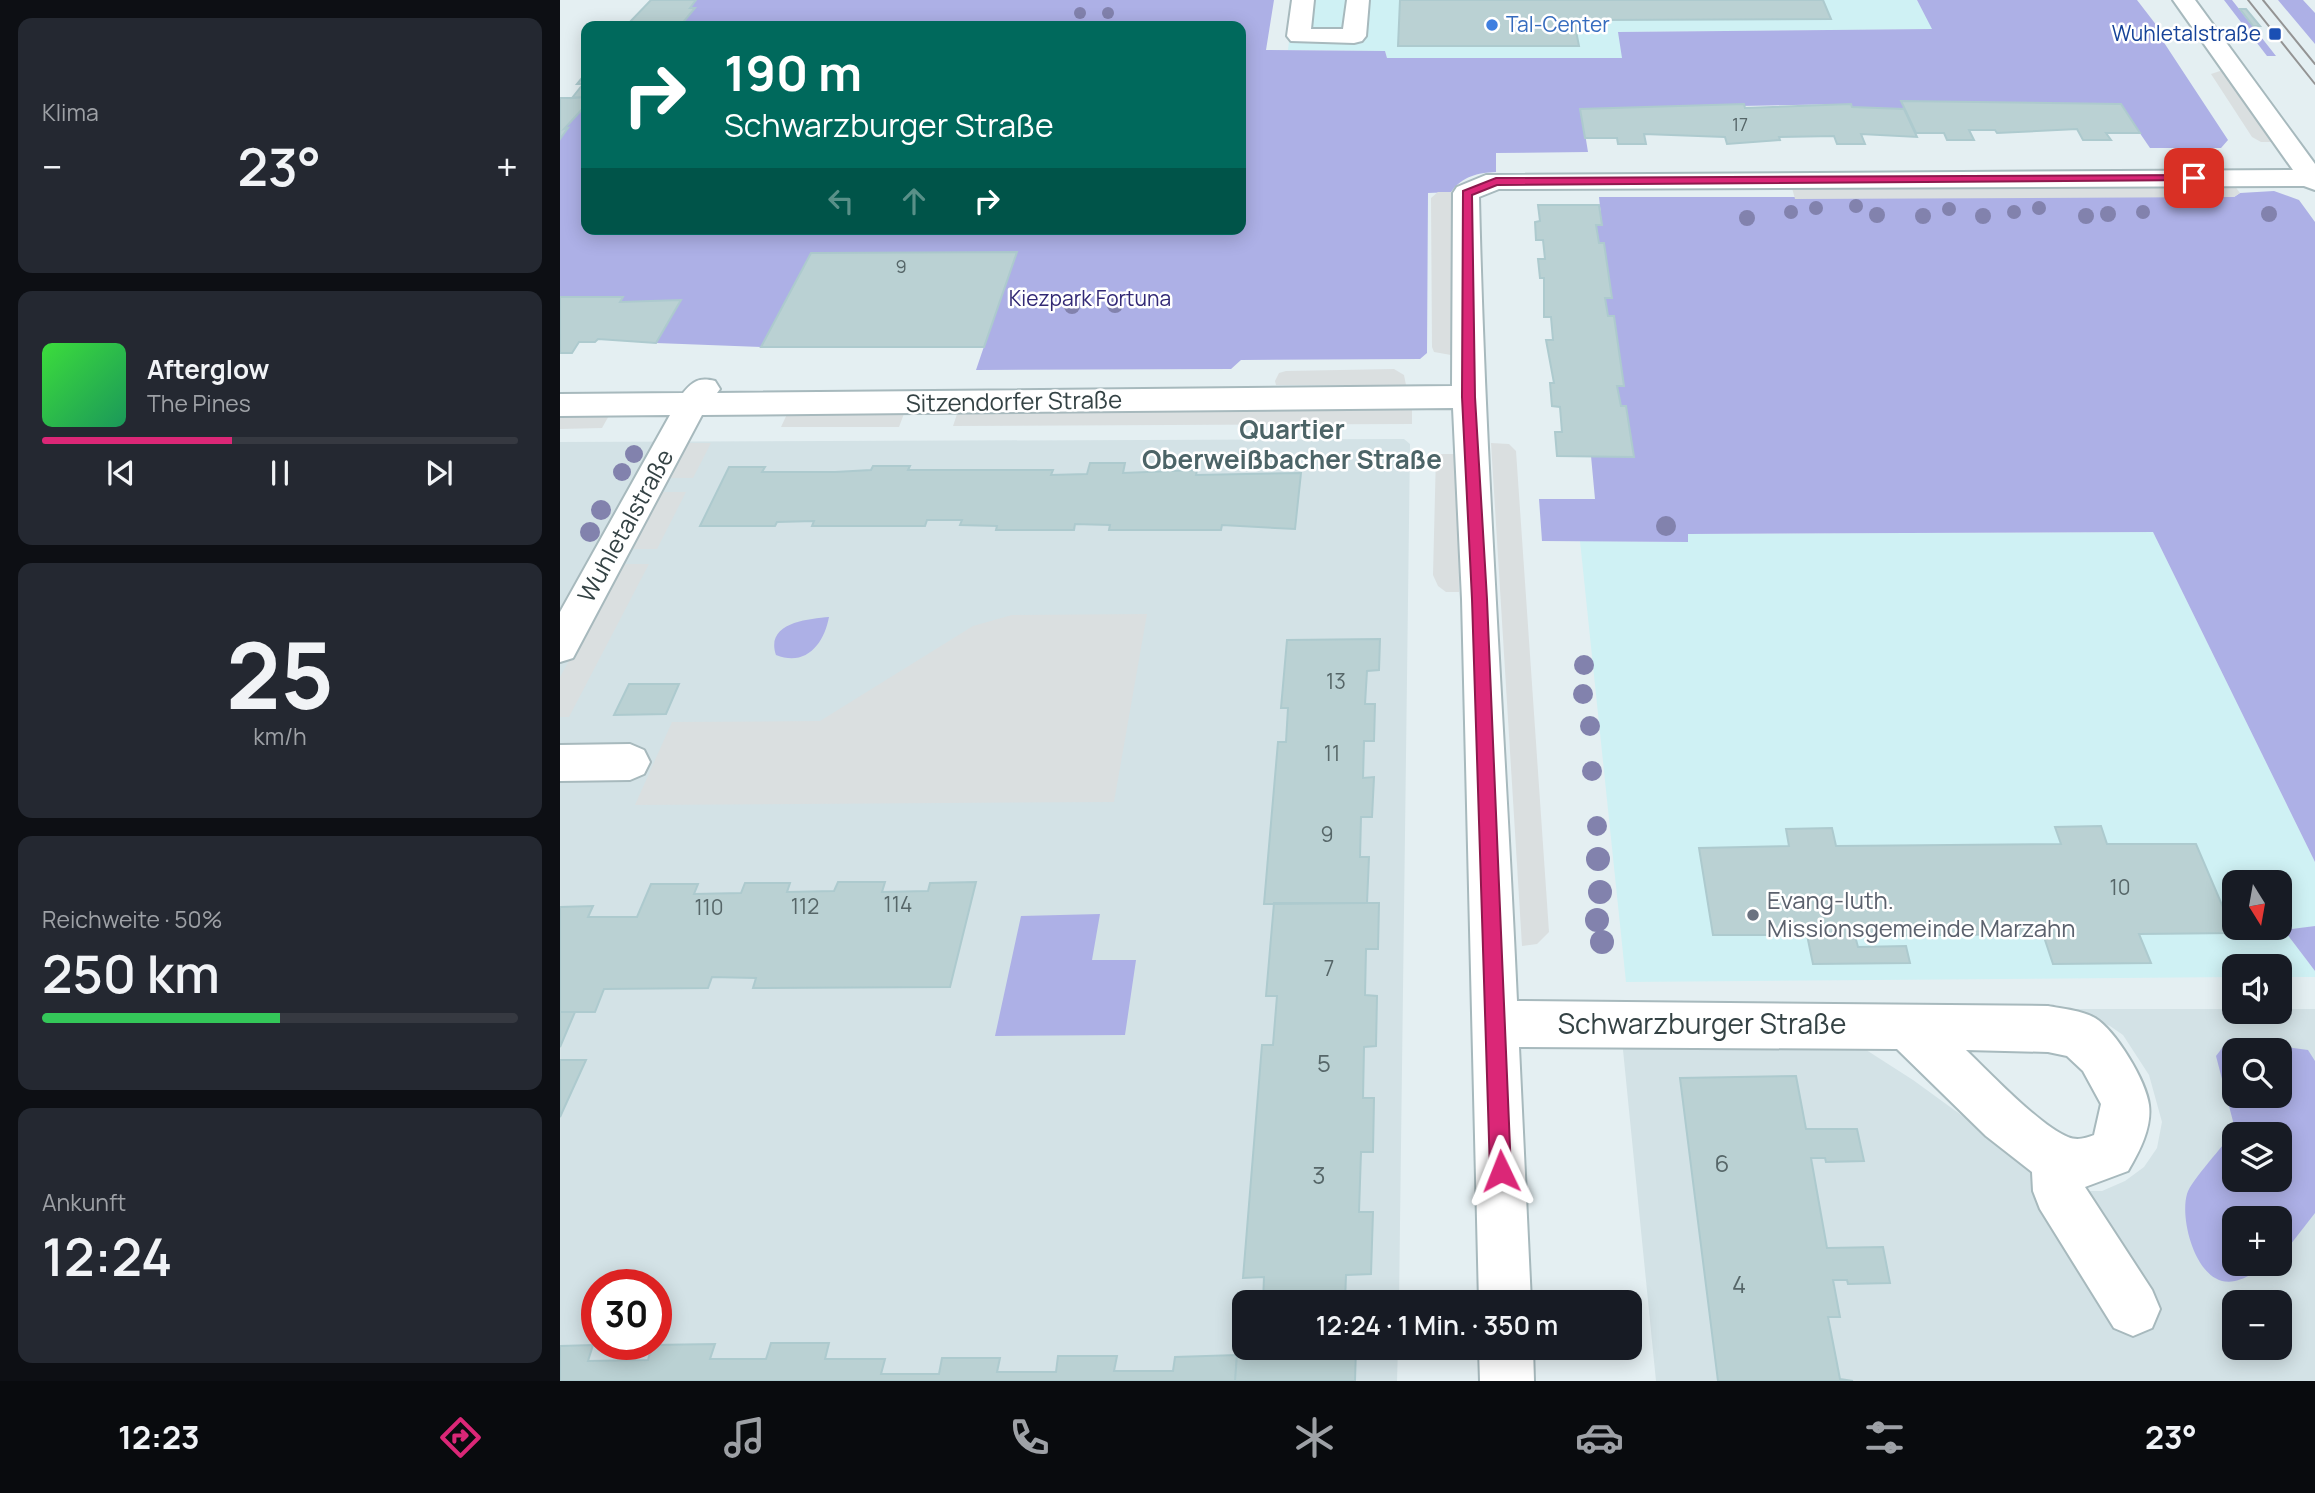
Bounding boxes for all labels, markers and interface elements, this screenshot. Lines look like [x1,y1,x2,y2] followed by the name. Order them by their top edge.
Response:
[1506,10,1610,38] place label: Tal-Center
[1484,17,1500,33] marker: Tal-Center
[2112,19,2261,47] place label: Wuhletalstraße
[2267,26,2283,42] marker: Wuhletalstraße
[724,39,862,106] text: 190 m
[609,49,700,140] icon: right
[42,96,99,128] text: Klima
[724,103,1054,147] text: Schwarzburger Straße
[1732,112,1748,136] house number: 17
[237,131,321,202] text: 23°
[42,140,63,192] text: −
[496,140,518,192] text: +
[2164,148,2224,208] pin
[2175,159,2213,197] icon: arrive
[822,182,860,220] icon: left
[895,182,933,220] icon: ahead
[968,182,1006,220] icon: right
[895,254,907,278] house number: 9
[1009,284,1171,312] park label: Kiezpark Fortuna
[147,351,269,387] text: Afterglow
[905,382,1122,419] street label: Sitzendorfer Straße
[147,387,251,419] text: The Pines
[1142,411,1442,477] district label: Quartier Oberweißbacher Straße
[569,443,680,608] street label: Wuhletalstraße
[102,454,140,492] icon: previous
[261,454,299,492] icon: pause
[420,454,458,492] icon: next
[226,612,334,736] text: 25
[1326,667,1346,695] house number: 13
[253,720,307,752] text: km/h
[1324,739,1340,767] house number: 11
[1320,820,1334,848] house number: 9
[2222,870,2292,940] north arrow
[2222,870,2292,1360] map controls
[2110,873,2131,901] house number: 10
[1767,883,2076,944] place label: Evang-luth. Missionsgemeinde Marzahn
[884,890,912,918] house number: 114
[791,892,819,920] house number: 112
[694,893,724,921] house number: 110
[42,903,222,935] text: Reichweite · 50%
[1745,907,1761,923] marker: Evang-luth. Missionsgemeinde Marzahn
[42,938,220,1009] text: 250 km
[1324,954,1334,982] house number: 7
[2222,954,2292,1024] button: sound
[1558,1004,1846,1042] street label: Schwarzburger Straße
[2222,1038,2292,1108] button: search
[1317,1046,1331,1079] house number: 5
[2222,1122,2292,1192] button: layers
[1464,1134,1538,1208] position arrow
[1715,1146,1729,1179] house number: 6
[1312,1158,1326,1191] house number: 3
[42,1186,126,1218] text: Ankunft
[2222,1206,2292,1276] button: +
[42,1221,172,1292] text: 12:24
[1732,1267,1746,1300] house number: 4
[581,1269,672,1360] speed limit sign: 30
[2222,1290,2292,1360] button: −
[1316,1307,1558,1343] text: 12:24 · 1 Min. · 350 m
[436,1413,485,1462] icon: directions
[720,1413,769,1462] icon: music
[1005,1413,1054,1462] icon: phone
[1290,1413,1339,1462] icon: climate
[1575,1413,1624,1462] icon: car
[1860,1413,1909,1462] icon: filters
[118,1415,200,1459] text: 12:23
[2145,1415,2197,1459] text: 23°

